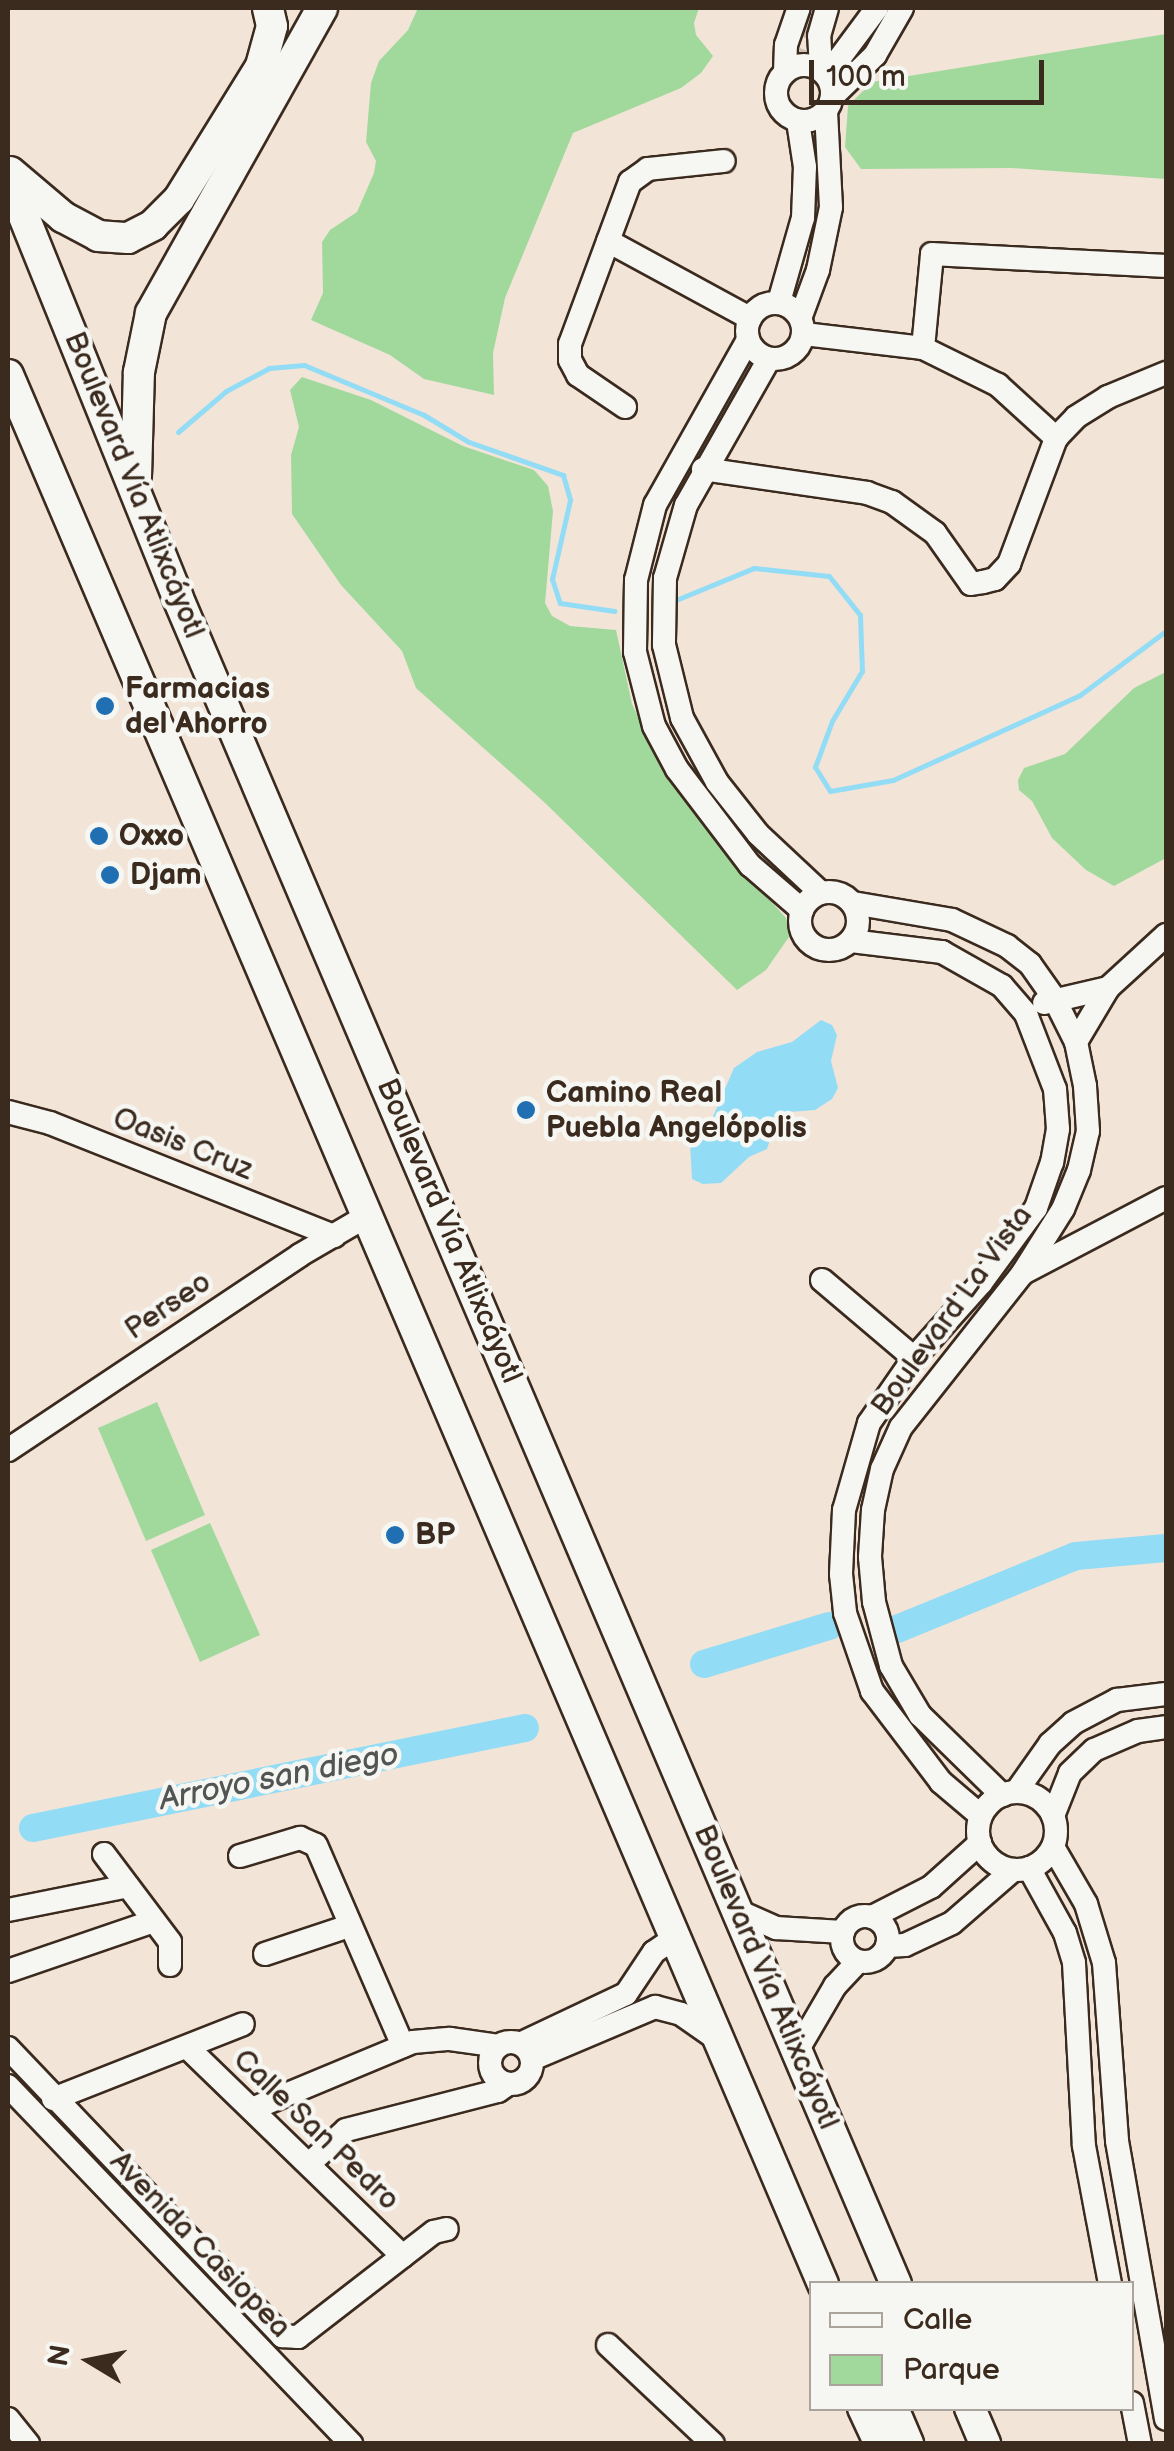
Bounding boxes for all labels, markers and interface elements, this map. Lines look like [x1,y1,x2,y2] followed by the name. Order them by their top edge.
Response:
[814,40,1049,102] scale bar
[826,59,906,95] text: 100 m
[56,326,212,644] street label: Boulevard Vía Atlixcáyotl
[125,671,270,742] place label: Farmacias del Ahorro
[94,695,116,717] marker: Farmacias del Ahorro
[119,818,184,854] place label: Oxxo
[88,825,110,847] marker: Oxxo
[130,857,202,893] place label: Djam
[99,864,121,886] marker: Djam
[368,1073,530,1389] street label: Boulevard Vía Atlixcáyotl
[546,1075,807,1146] place label: Camino Real Puebla Angelópolis
[515,1099,537,1121] marker: Camino Real Puebla Angelópolis
[108,1100,258,1188] street label: Oasis Cruz
[863,1199,1041,1423] street label: Boulevard La Vista
[118,1264,218,1348] street label: Perseo
[415,1517,455,1553] place label: BP
[384,1524,406,1546] marker: BP
[156,1736,402,1820] water label: Arroyo san diego
[685,1819,847,2135] street label: Boulevard Vía Atlixcáyotl
[225,2042,407,2218] street label: Calle San Pedro
[102,2144,298,2346] street label: Avenida Casiopea
[809,2281,1134,2411] legend
[903,2302,972,2338] text: Calle
[40,2311,140,2411] north arrow
[42,2342,78,2369] text: N
[903,2352,1000,2388] text: Parque

